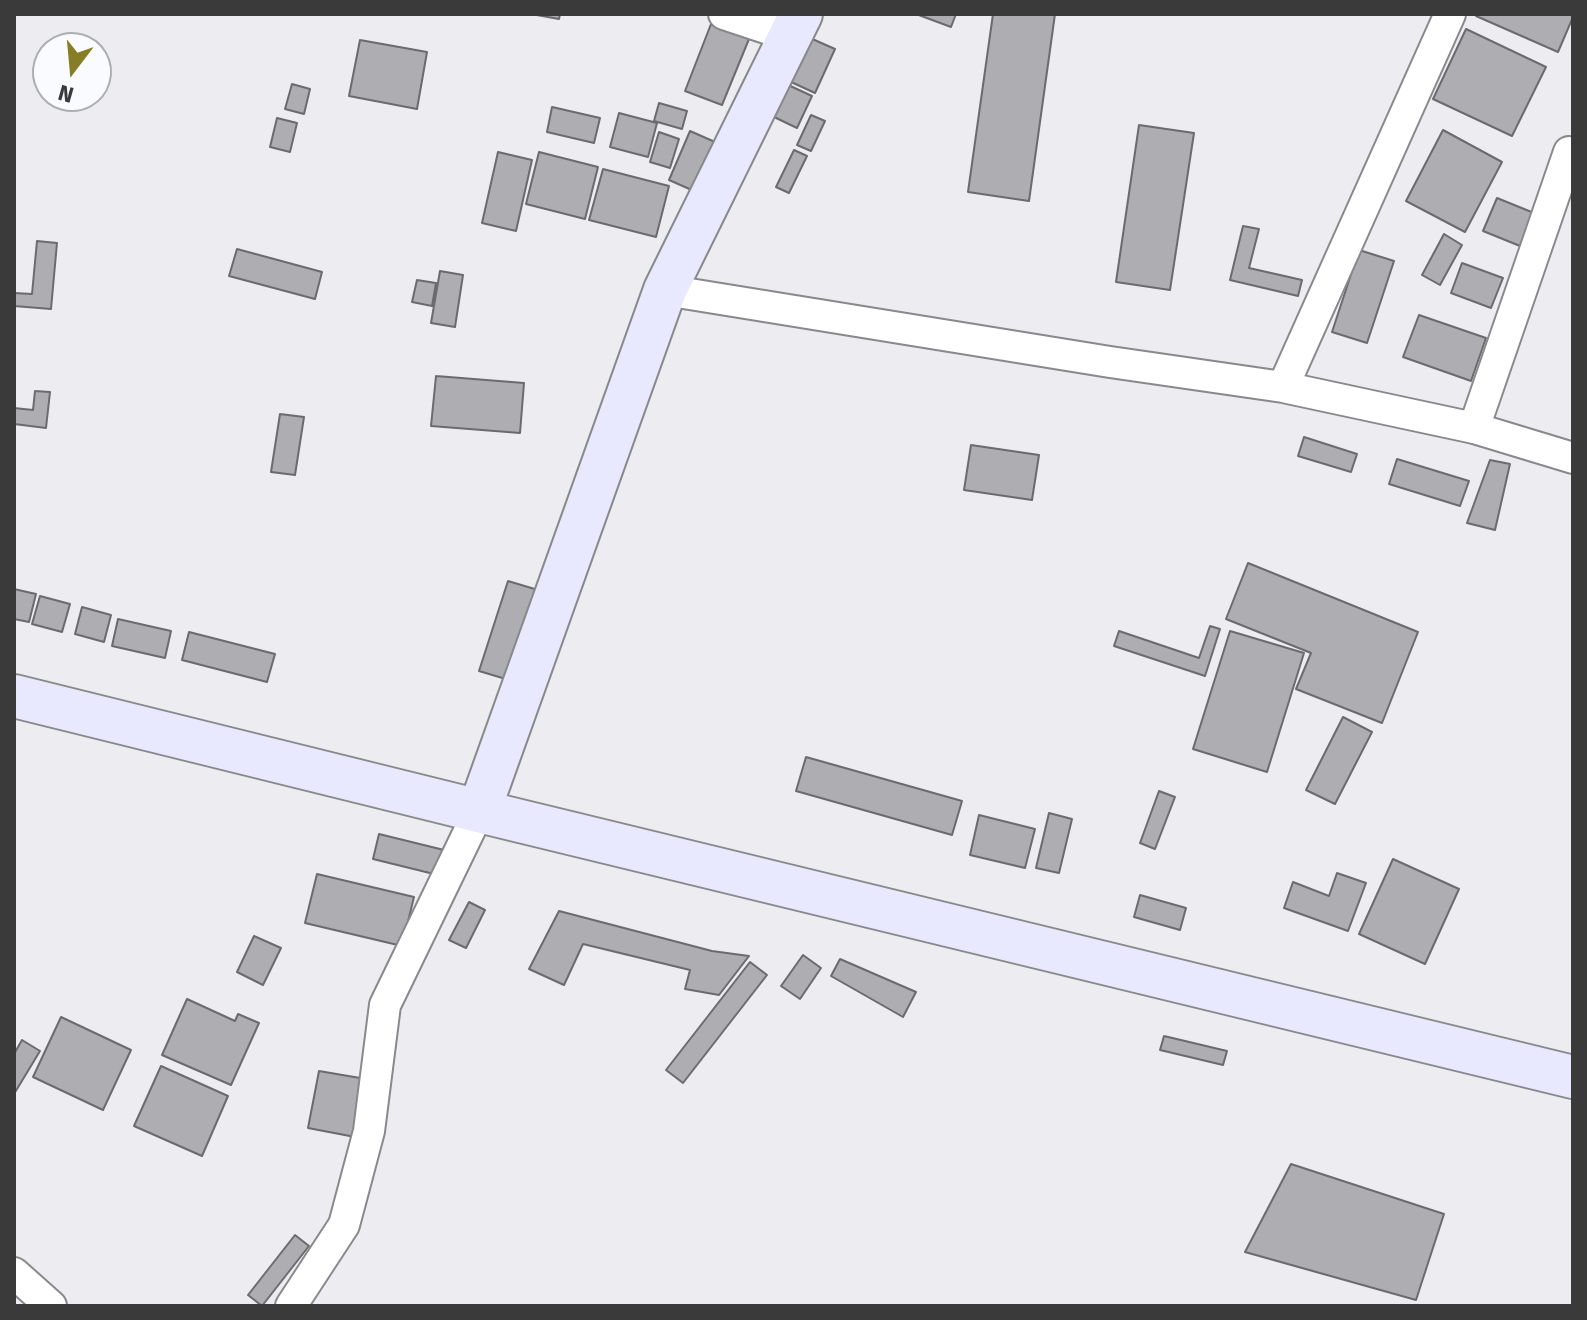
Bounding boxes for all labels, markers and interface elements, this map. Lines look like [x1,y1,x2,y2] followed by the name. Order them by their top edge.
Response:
[32,32,112,112] north arrow
[55,79,77,109] text: N

